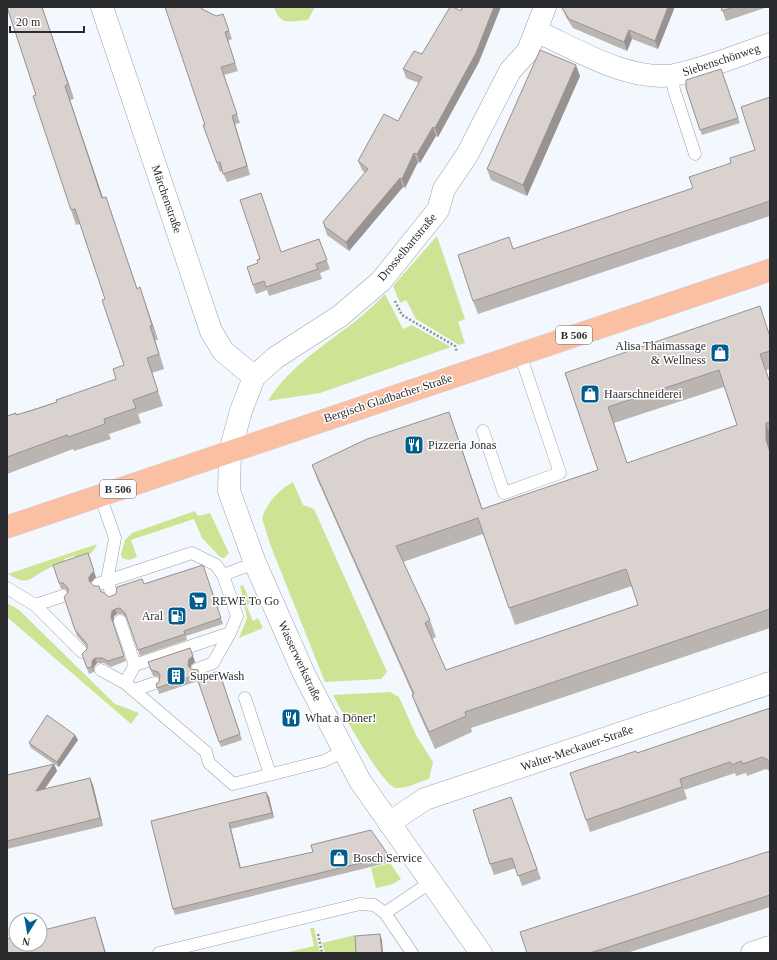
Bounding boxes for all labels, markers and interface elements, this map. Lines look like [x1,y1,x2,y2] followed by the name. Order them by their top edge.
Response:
[10,8,84,34] scale bar
[16,15,41,29] text: 20 m
[680,41,762,79] street label: Siebenschönweg
[149,163,185,235] street label: Märchenstraße
[375,210,439,284] street label: Drosselbartstraße
[556,326,592,344] road number: B 506
[615,339,706,367] place label: Alisa Thaimassage & Wellness
[709,342,731,364] shop icon: Alisa Thaimassage & Wellness
[322,371,454,425] street label: Bergisch Gladbacher Straße
[579,383,601,405] shop icon: Haarschneiderei
[604,387,683,401] place label: Haarschneiderei
[403,434,425,456] restaurant icon: Pizzeria Jonas
[428,438,497,452] place label: Pizzeria Jonas
[100,480,136,498] road number: B 506
[187,590,209,612] supermarket icon: REWE To Go
[212,594,279,608] place label: REWE To Go
[166,605,188,627] fuel station icon: Aral
[142,609,164,623] place label: Aral
[275,619,325,703] street label: Wasserwerkstraße
[165,665,187,687] building icon: SuperWash
[190,669,244,683] place label: SuperWash
[280,707,302,729] restaurant icon: What a Döner!
[305,711,376,725] place label: What a Döner!
[519,722,635,774] street label: Walter-Meckauer-Straße
[328,847,350,869] shop icon: Bosch Service
[353,851,422,865] place label: Bosch Service
[8,912,48,952] north arrow
[21,935,31,948] text: N

